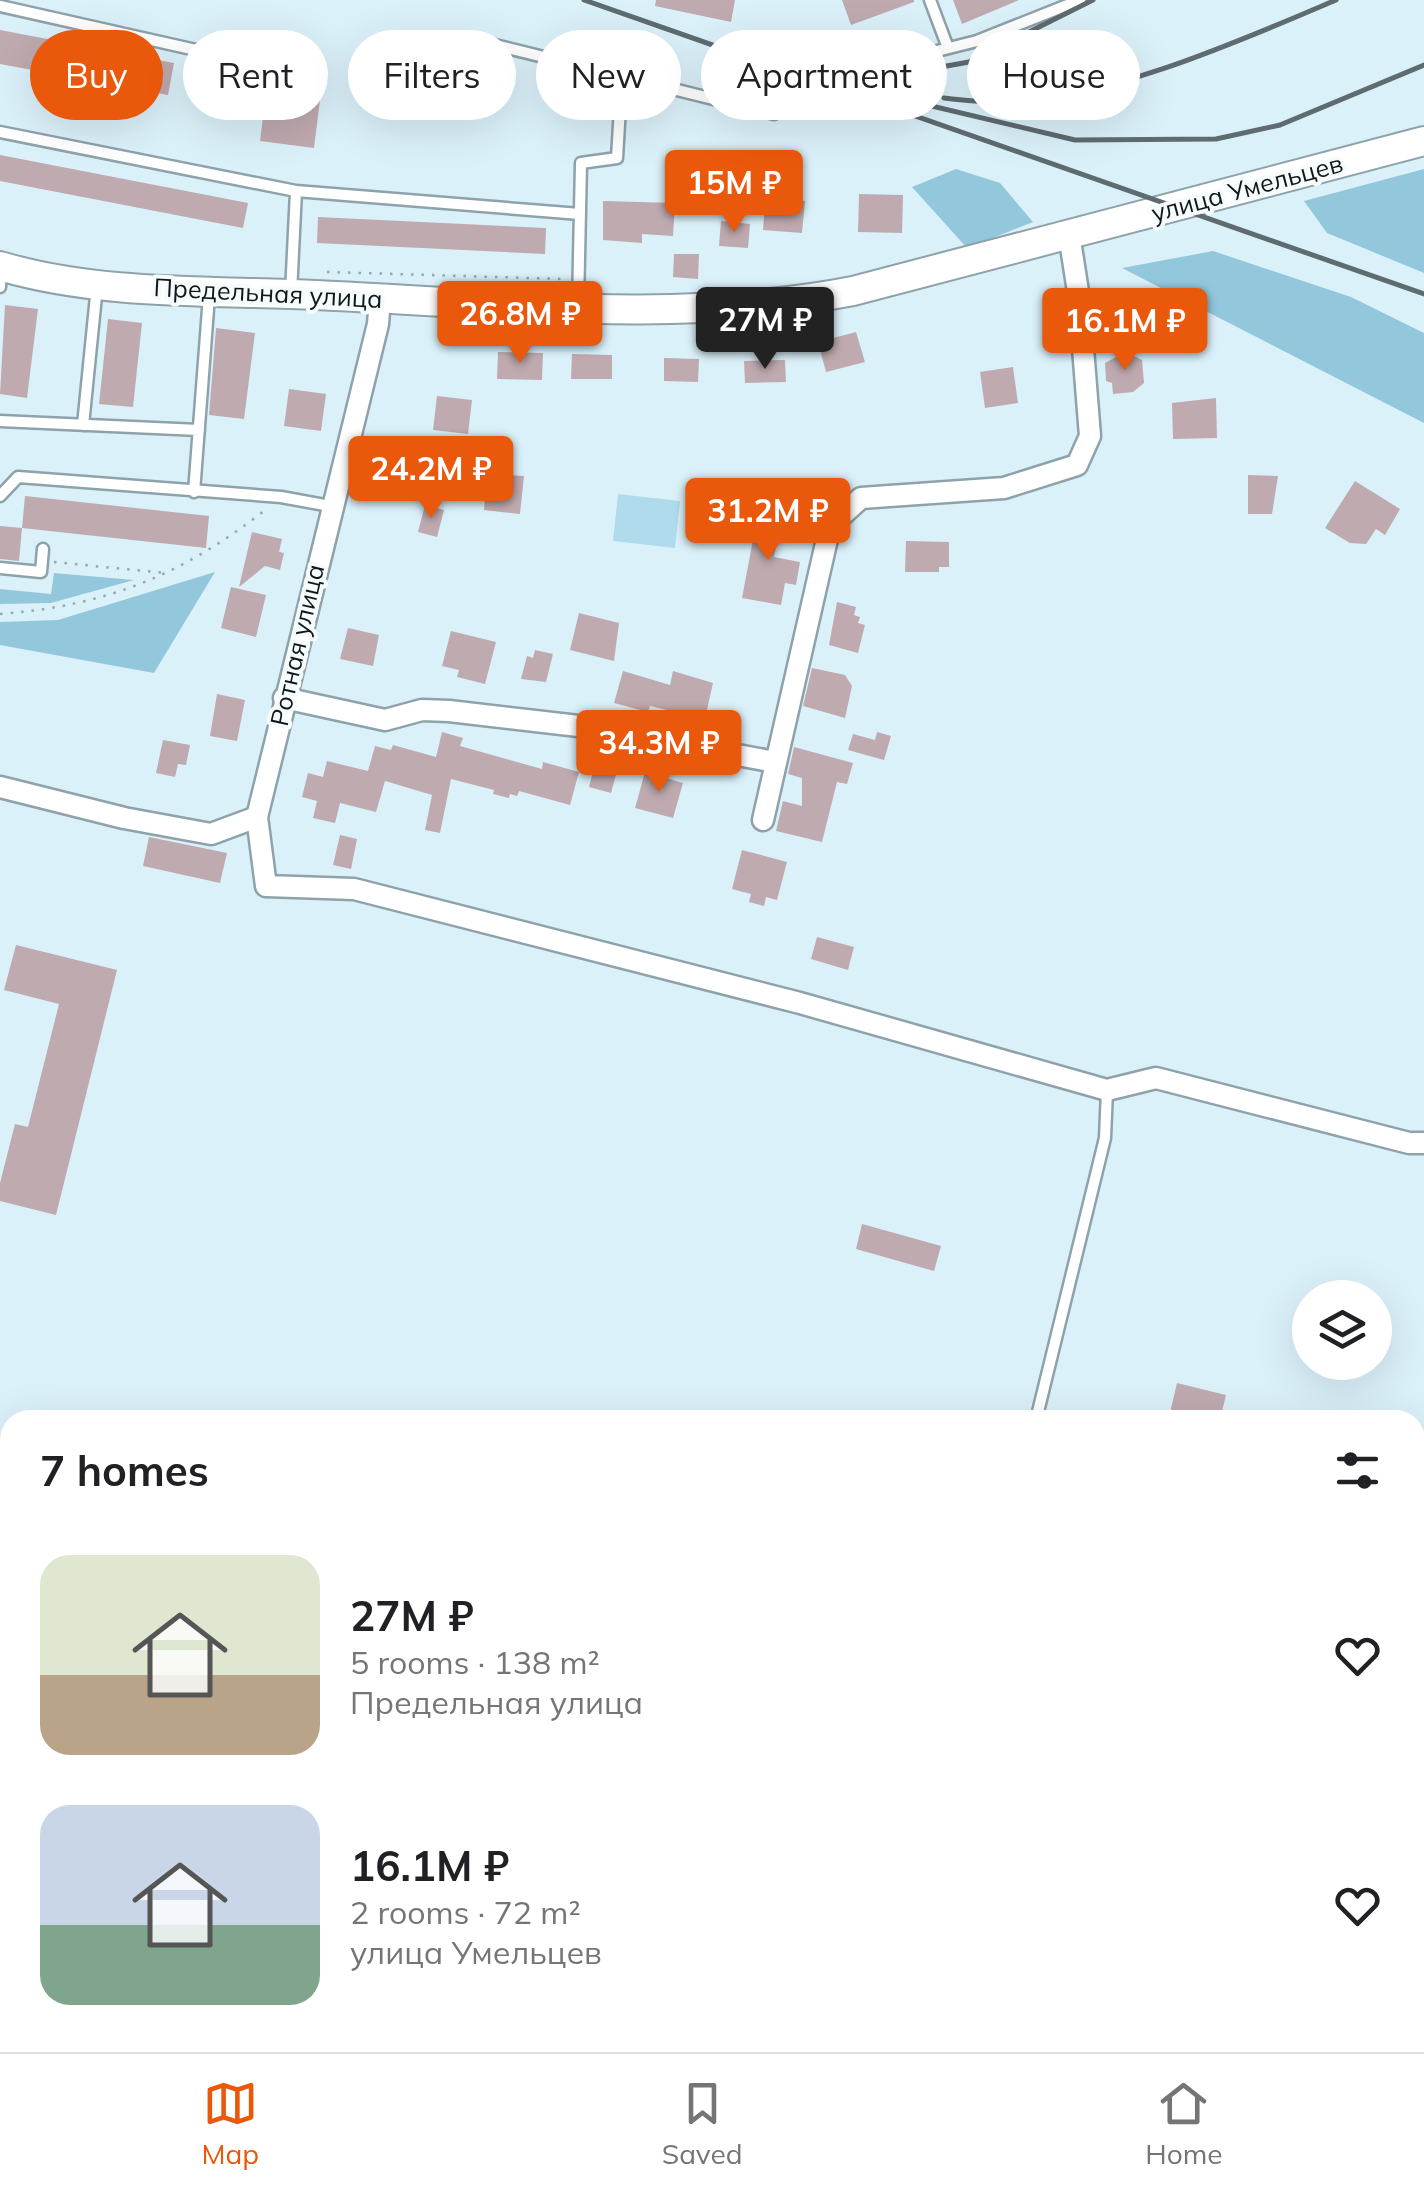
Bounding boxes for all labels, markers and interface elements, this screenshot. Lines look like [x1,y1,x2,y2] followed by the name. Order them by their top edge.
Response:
[30,30,163,120] chip: Buy
[183,30,328,120] chip: Rent
[348,30,516,120] chip: Filters
[536,30,681,120] chip: New
[701,30,947,120] chip: Apartment
[967,30,1140,120] chip: House
[1148,147,1346,228] street label: улица Умельцев
[664,150,804,235] pin: 15M ₽
[687,162,781,202] text: 15M ₽
[153,271,383,314] street label: Предельная улица
[428,281,612,366] pin: 26.8M ₽
[695,287,835,372] pin: 27M ₽
[1033,288,1217,373] pin: 16.1M ₽
[459,293,581,333] text: 26.8M ₽
[718,299,812,339] text: 27M ₽
[1064,300,1186,340] text: 16.1M ₽
[339,436,523,521] pin: 24.2M ₽
[370,448,492,488] text: 24.2M ₽
[676,478,860,563] pin: 31.2M ₽
[707,490,829,530] text: 31.2M ₽
[263,561,330,729] street label: Ротная улица
[567,710,751,795] pin: 34.3M ₽
[598,722,720,762] text: 34.3M ₽
[1292,1280,1392,1380] map controls
[1292,1280,1392,1380] button: layers
[1330,1443,1385,1498] icon: filters
[40,1444,209,1497] text: 7 homes
[350,1589,474,1642] text: 27M ₽
[120,1595,240,1715] icon: home
[1330,1628,1385,1683] icon: heart
[350,1642,600,1682] text: 5 rooms · 138 m²
[350,1682,643,1722] text: Предельная улица
[350,1839,509,1892] text: 16.1M ₽
[120,1845,240,1965] icon: home
[1330,1878,1385,1933] icon: heart
[350,1892,581,1932] text: 2 rooms · 72 m²
[350,1932,602,1972] text: улица Умельцев
[201,2076,259,2171] tab: Map
[662,2076,743,2171] tab: Saved
[1145,2076,1223,2171] tab: Home

